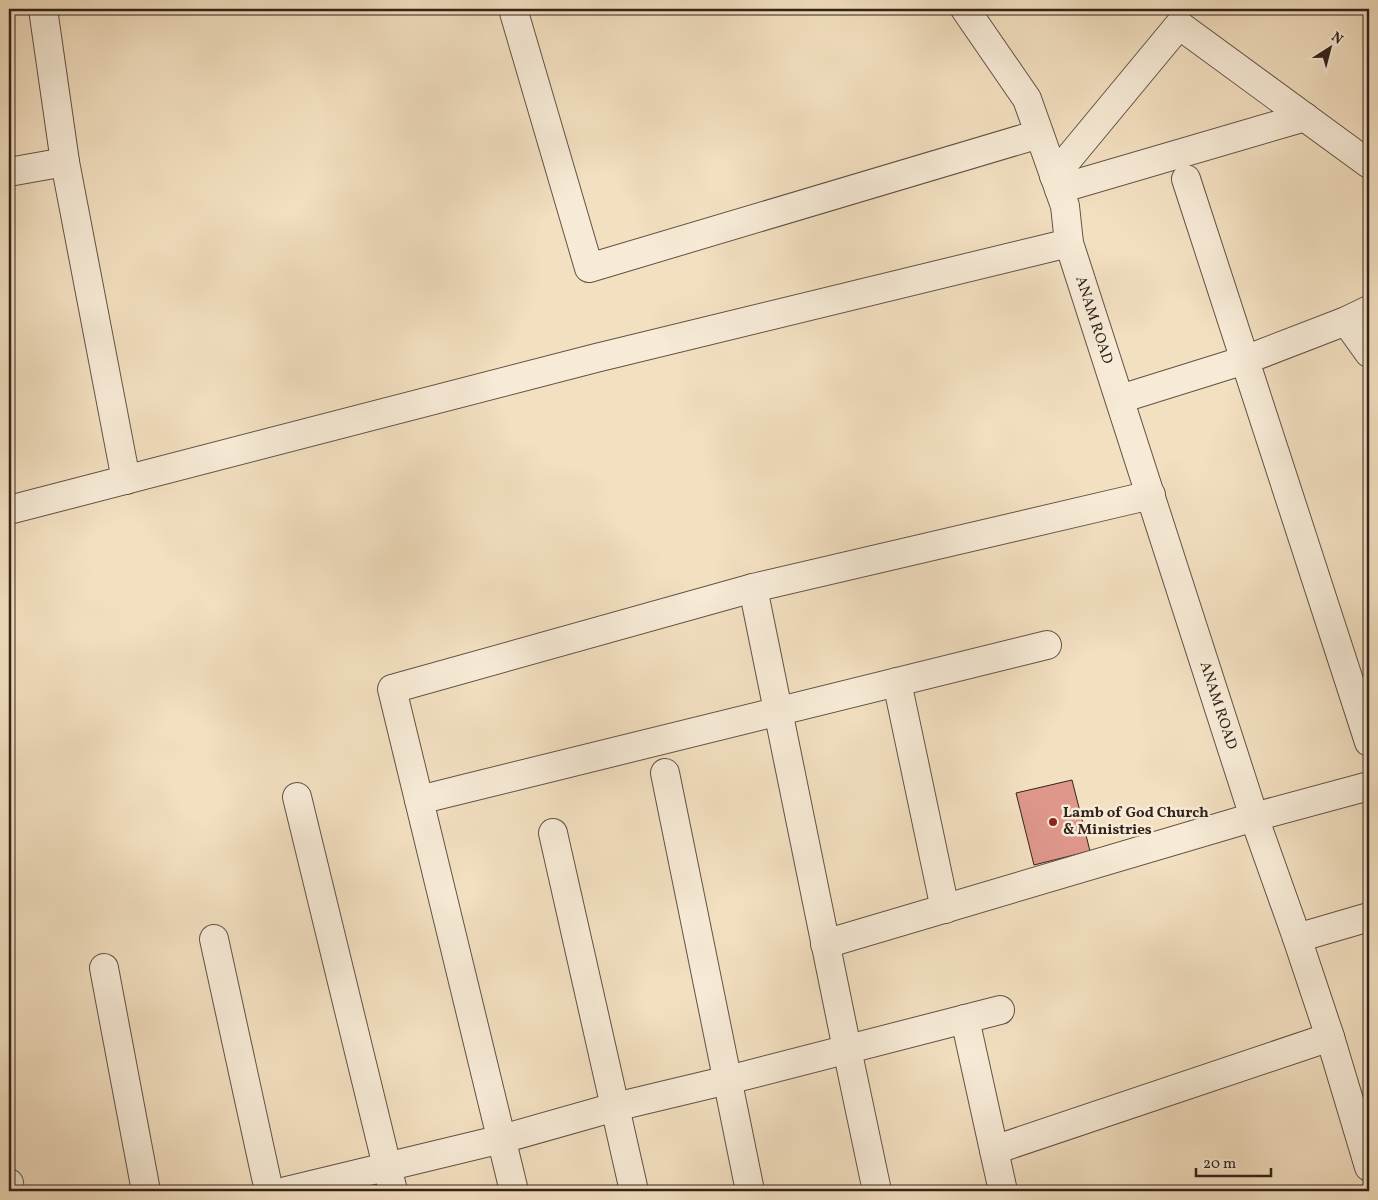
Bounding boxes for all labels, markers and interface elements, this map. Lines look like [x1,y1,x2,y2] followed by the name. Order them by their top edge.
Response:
[1306,22,1356,72] north arrow
[1327,28,1346,49] text: N
[1070,273,1118,367] street label: ANAM ROAD
[1194,659,1242,752] street label: ANAM ROAD
[1063,803,1209,841] place label: Lamb of God Church & Ministries
[1047,816,1059,828] marker: Lamb of God Church & Ministries
[1196,1145,1270,1177] scale bar
[1203,1154,1236,1175] text: 20 m

